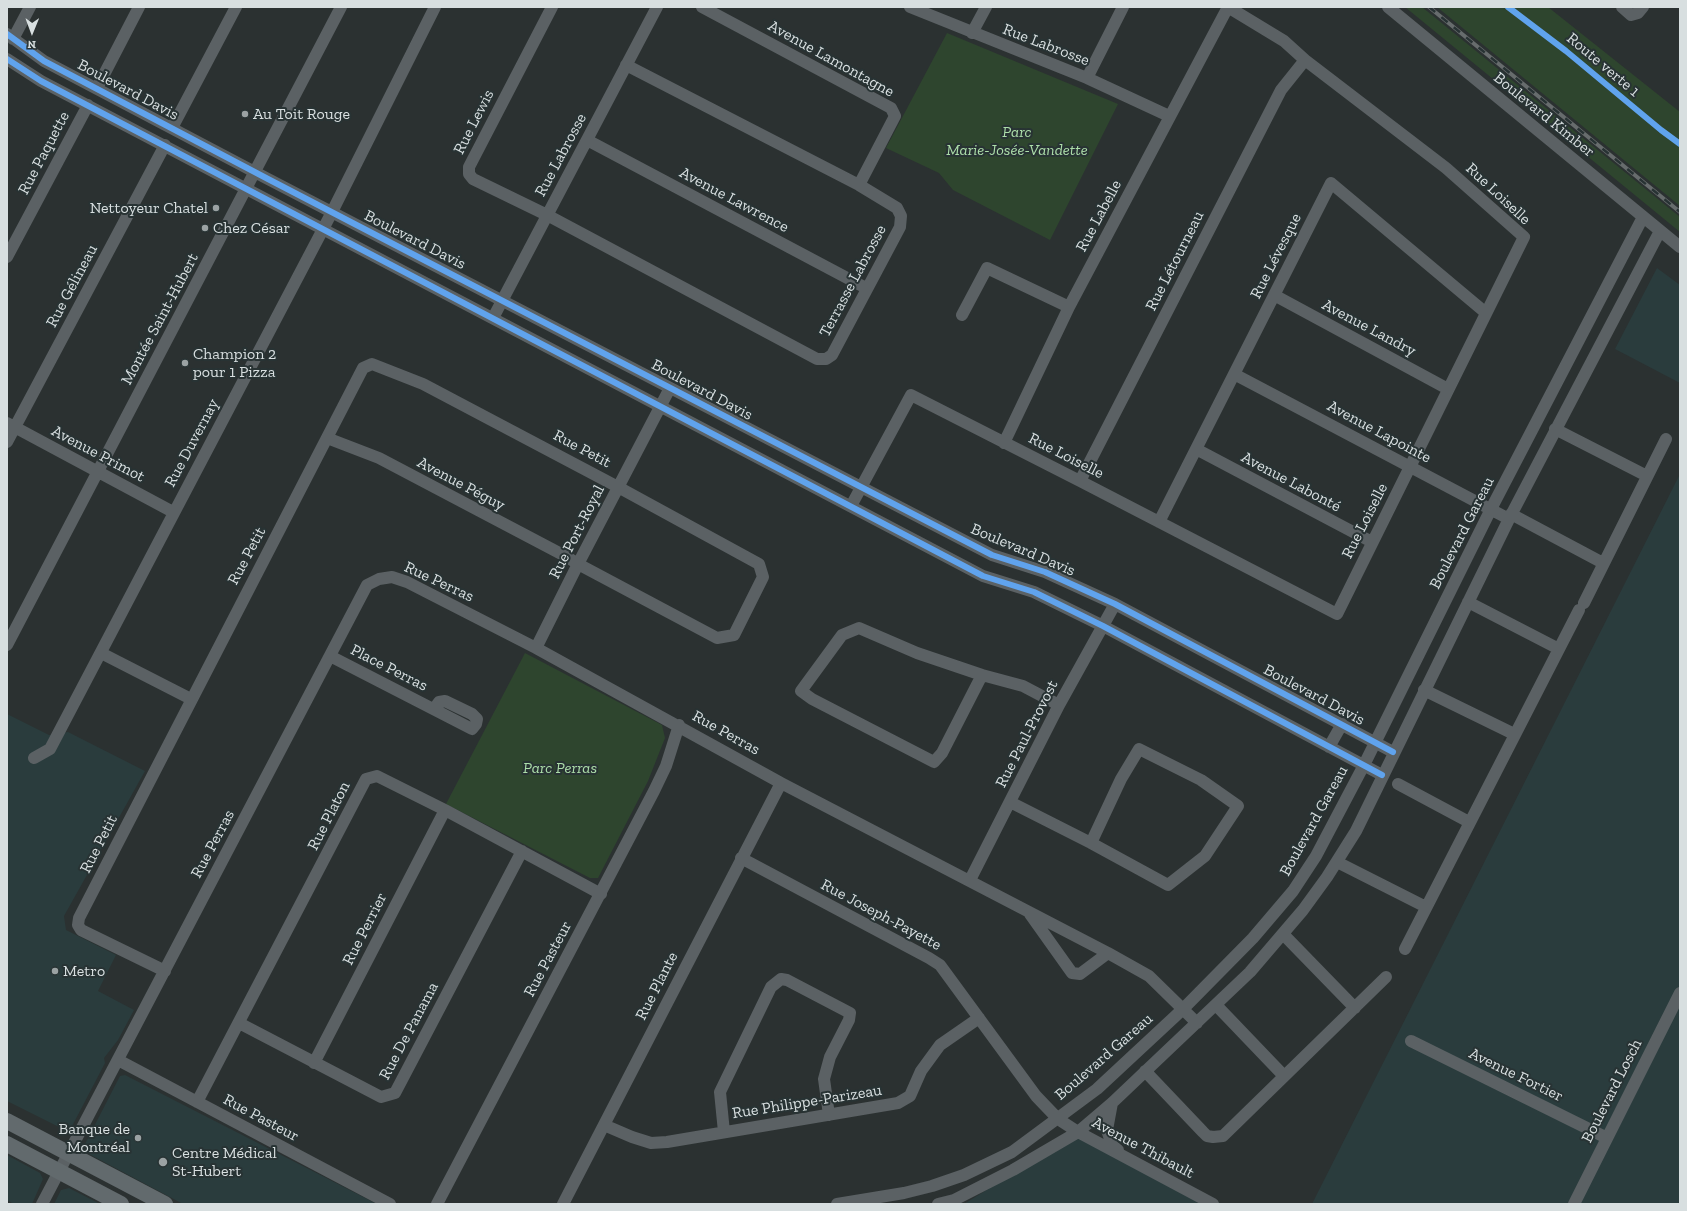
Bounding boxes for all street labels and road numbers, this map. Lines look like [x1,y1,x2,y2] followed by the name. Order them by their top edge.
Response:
[765,16,897,102] street label: Avenue Lamontagne
[1000,20,1092,70] street label: Rue Labrosse
[1563,29,1643,101] street label: Route verte 1
[74,55,182,125] street label: Boulevard Davis
[1490,68,1598,162] street label: Boulevard Kimber
[450,87,498,157] street label: Rue Lewis
[14,108,74,198] street label: Rue Paquette
[531,110,591,200] street label: Rue Labrosse
[1461,159,1535,229] street label: Rue Loiselle
[676,163,792,237] street label: Avenue Lawrence
[1072,177,1126,255] street label: Rue Labelle
[361,206,469,274] street label: Boulevard Davis
[1142,208,1208,314] street label: Rue Létourneau
[1246,210,1306,302] street label: Rue Lévesque
[815,222,891,340] street label: Terrasse Labrosse
[42,241,102,331] street label: Rue Gélineau
[117,250,203,388] street label: Montée Saint-Hubert
[1319,295,1419,361] street label: Avenue Landry
[648,355,756,425] street label: Boulevard Davis
[161,396,223,490] street label: Rue Duvernay
[1324,397,1434,467] street label: Avenue Lapointe
[48,421,148,487] street label: Avenue Primot
[550,426,614,472] street label: Rue Petit
[1025,429,1107,483] street label: Rue Loiselle
[1238,448,1344,516] street label: Avenue Labonté
[414,453,508,515] street label: Avenue Péguy
[1426,474,1498,592] street label: Boulevard Gareau
[1338,480,1392,562] street label: Rue Loiselle
[545,482,609,582] street label: Rue Port-Royal
[968,519,1078,581] street label: Boulevard Davis
[224,524,270,588] street label: Rue Petit
[401,558,477,606] street label: Rue Perras
[347,640,431,696] street label: Place Perras
[1260,660,1368,730] street label: Boulevard Davis
[992,677,1062,791] street label: Rue Paul-Provost
[689,707,763,759] street label: Rue Perras
[1276,763,1352,879] street label: Boulevard Gareau
[304,778,354,854] street label: Rue Platon
[187,807,239,881] street label: Rue Perras
[76,812,122,876] street label: Rue Petit
[817,875,945,955] street label: Rue Joseph-Payette
[339,890,391,968] street label: Rue Perrier
[520,918,576,1000] street label: Rue Pasteur
[632,949,682,1023] street label: Rue Plante
[375,979,443,1083] street label: Rue De Panama
[1051,1009,1157,1105] street label: Boulevard Gareau
[1578,1036,1646,1146] street label: Boulevard Losch
[1466,1044,1566,1106] street label: Avenue Fortier
[731,1081,883,1123] street label: Rue Philippe-Parizeau
[220,1090,302,1146] street label: Rue Pasteur
[1089,1113,1197,1183] street label: Avenue Thibault

